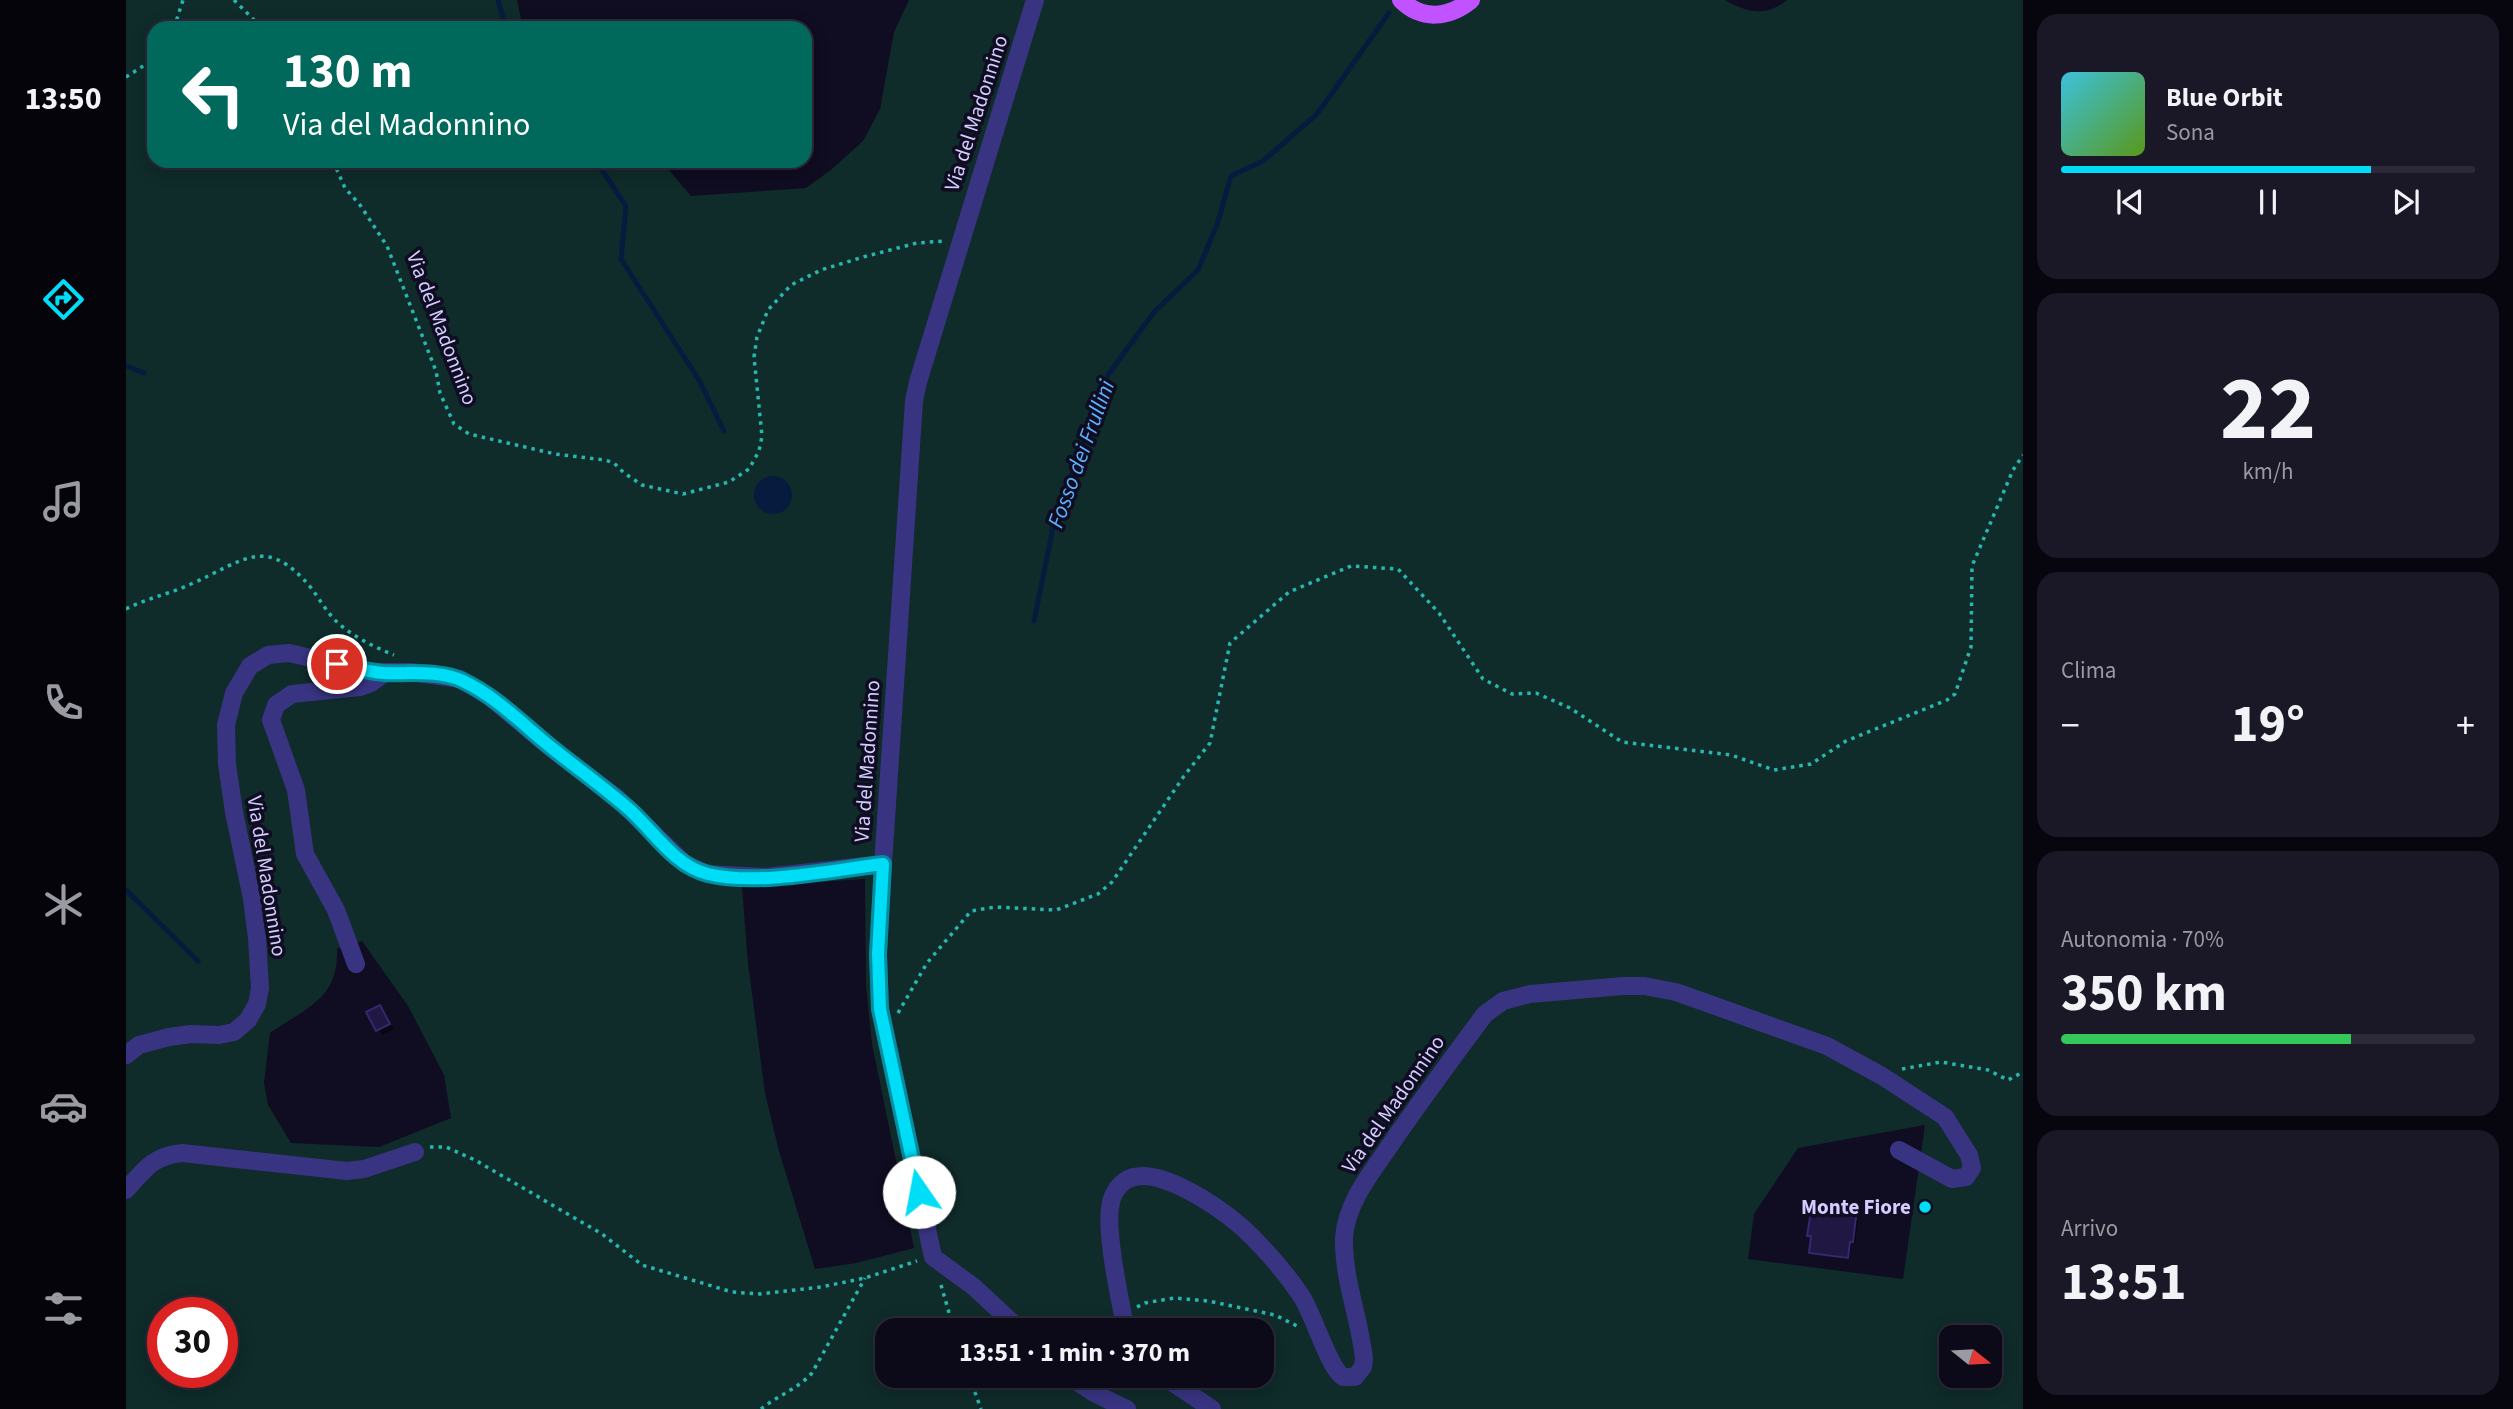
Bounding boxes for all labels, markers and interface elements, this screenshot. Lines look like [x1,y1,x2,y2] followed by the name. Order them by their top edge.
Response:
[937,31,1015,195] street label: Via del Madonnino
[283,37,412,107] text: 130 m
[168,49,259,140] icon: left
[24,76,102,122] text: 13:50
[2166,79,2283,116] text: Blue Orbit
[283,102,530,148] text: Via del Madonnino
[2166,116,2215,149] text: Sona
[2111,183,2149,221] icon: previous
[2249,183,2287,221] icon: pause
[2387,183,2425,221] icon: next
[399,247,485,409] street label: Via del Madonnino
[39,275,88,324] icon: directions
[2220,345,2316,474] text: 22
[1039,375,1123,533] water label: Fosso dei Frullini
[2242,455,2294,488] text: km/h
[39,477,88,526] icon: music
[307,634,367,694] pin
[318,645,356,683] icon: arrive
[2061,654,2116,687] text: Clima
[39,678,88,727] icon: phone
[846,679,888,843] street label: Via del Madonnino
[2231,688,2305,762] text: 19°
[2061,699,2080,753] text: −
[2456,699,2475,753] text: +
[239,794,295,958] street label: Via del Madonnino
[39,880,88,929] icon: climate
[2061,923,2224,956] text: Autonomia · 70%
[2061,957,2227,1031] text: 350 km
[1334,1029,1452,1179] street label: Via del Madonnino
[39,1082,88,1131] icon: car
[882,1155,956,1229] position arrow
[1801,1192,1911,1222] place label: Monte Fiore
[1917,1199,1933,1215] marker: Monte Fiore
[2061,1212,2118,1245] text: Arrivo
[2061,1246,2186,1320] text: 13:51
[39,1284,88,1333] icon: filters
[147,1297,238,1388] speed limit sign: 30
[1939,1325,2002,1388] north arrow
[1939,1325,2002,1388] map controls
[959,1334,1190,1371] text: 13:51 · 1 min · 370 m

